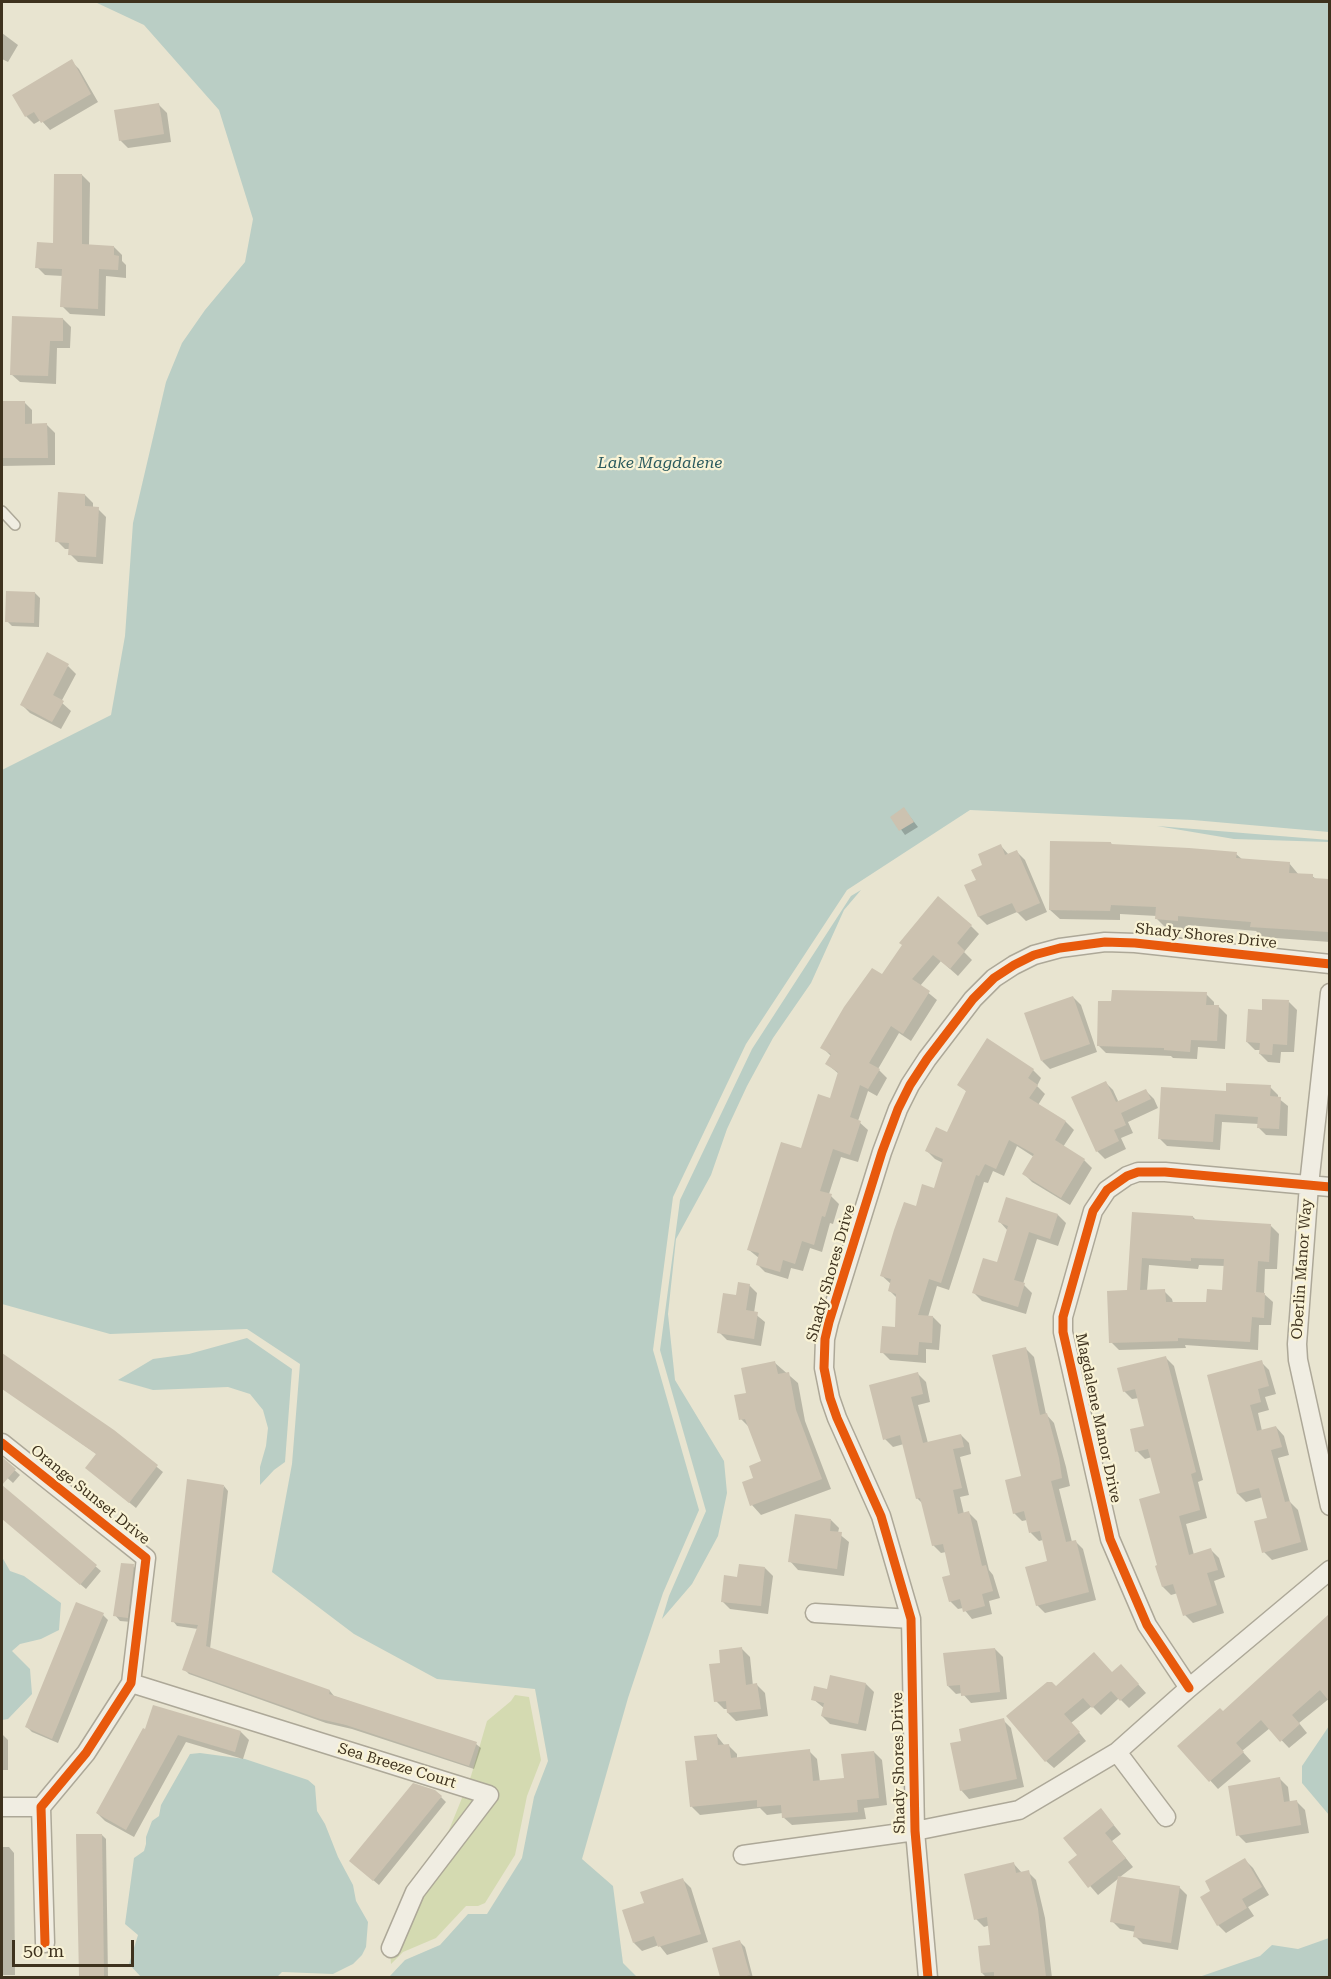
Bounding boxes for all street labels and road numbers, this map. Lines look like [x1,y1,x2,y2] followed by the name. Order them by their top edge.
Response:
[1135,920,1277,952] street label: Shady Shores Drive
[1288,1198,1316,1340] street label: Oberlin Manor Way
[803,1202,859,1344] street label: Shady Shores Drive
[1071,1332,1125,1504] street label: Magdalene Manor Drive
[27,1441,153,1549] street label: Orange Sunset Drive
[889,1692,909,1834] street label: Shady Shores Drive
[336,1739,458,1793] street label: Sea Breeze Court

